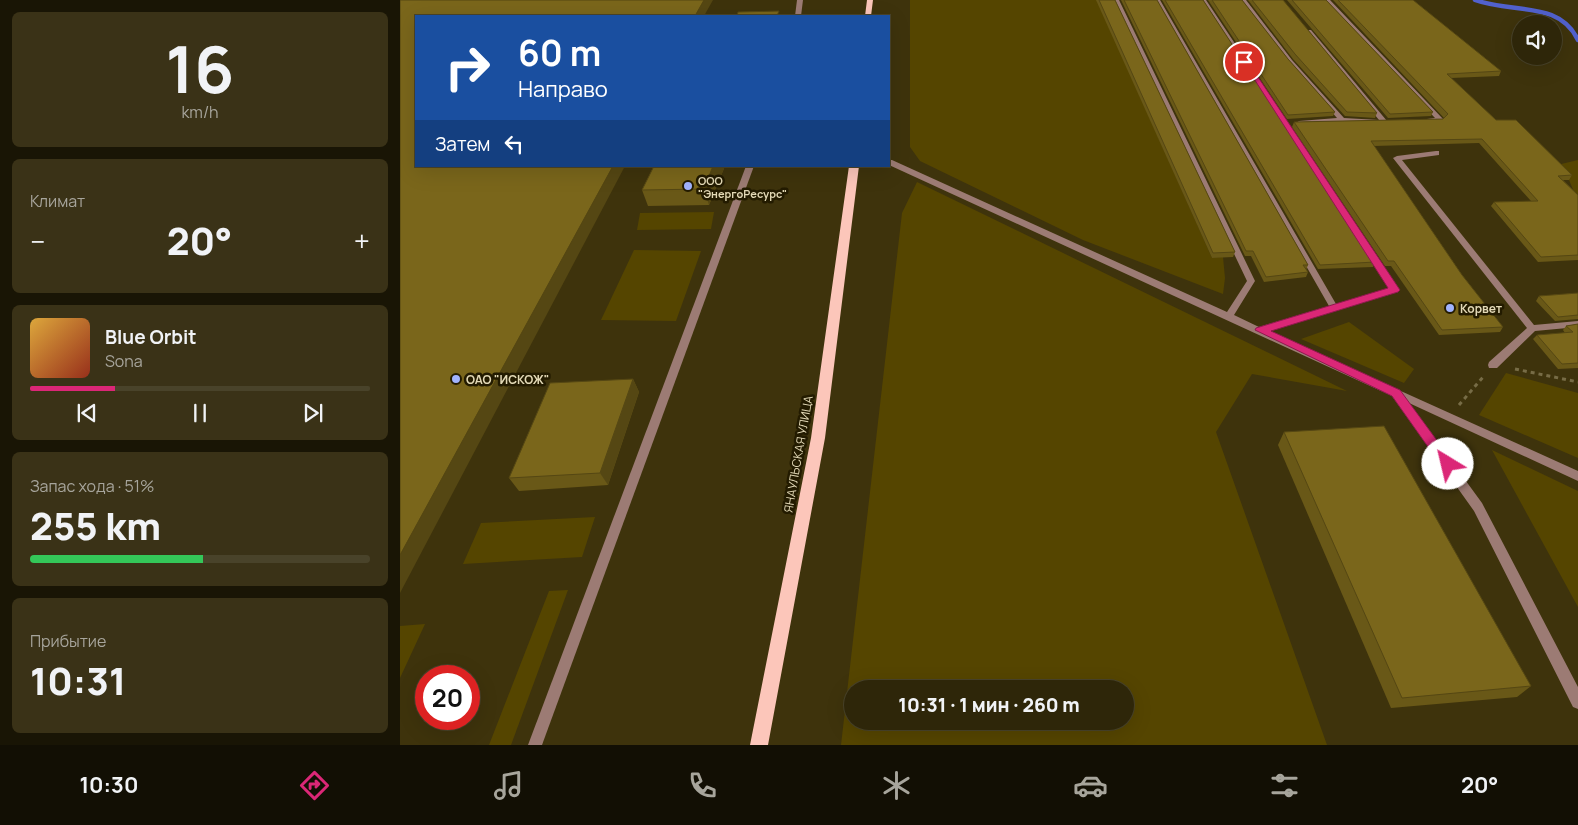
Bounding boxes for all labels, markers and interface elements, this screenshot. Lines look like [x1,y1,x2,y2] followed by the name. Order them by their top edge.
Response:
[1512,15,1562,65] map controls
[1512,15,1562,65] button: sound
[166,24,234,113] text: 16
[518,29,601,77] text: 60 m
[435,35,500,100] icon: right
[1223,41,1265,83] pin
[1230,48,1258,76] icon: arrive
[518,74,608,104] text: Направо
[181,101,219,123] text: km/h
[500,130,528,158] icon: left
[435,131,490,157] text: Затем
[698,173,787,201] place label: ООО "ЭнергоРесурс"
[682,180,694,192] marker: ООО "ЭнергоРесурс"
[30,190,85,212] text: Климат
[167,214,232,266] text: 20°
[30,222,45,260] text: −
[354,222,370,260] text: +
[1460,300,1503,317] place label: Корвет
[1444,302,1456,314] marker: Корвет
[105,324,197,350] text: Blue Orbit
[105,350,143,372] text: Sona
[466,371,549,388] place label: ОАО "ИСКОЖ"
[450,373,462,385] marker: ОАО "ИСКОЖ"
[779,394,817,514] street label: ЯНАУЛЬСКАЯ УЛИЦА
[73,399,101,427] icon: previous
[186,399,214,427] icon: pause
[299,399,327,427] icon: next
[1421,437,1473,489] position arrow
[30,475,154,497] text: Запас хода · 51%
[30,499,161,551] text: 255 km
[30,630,106,652] text: Прибытие
[30,654,126,706] text: 10:31
[415,665,480,730] speed limit sign: 20
[898,692,1080,718] text: 10:31 · 1 мин · 260 m
[297,768,332,803] icon: directions
[491,768,526,803] icon: music
[685,768,720,803] icon: phone
[879,768,914,803] icon: climate
[1073,768,1108,803] icon: car
[1267,768,1302,803] icon: filters
[79,770,138,800] text: 10:30
[1461,770,1498,800] text: 20°

